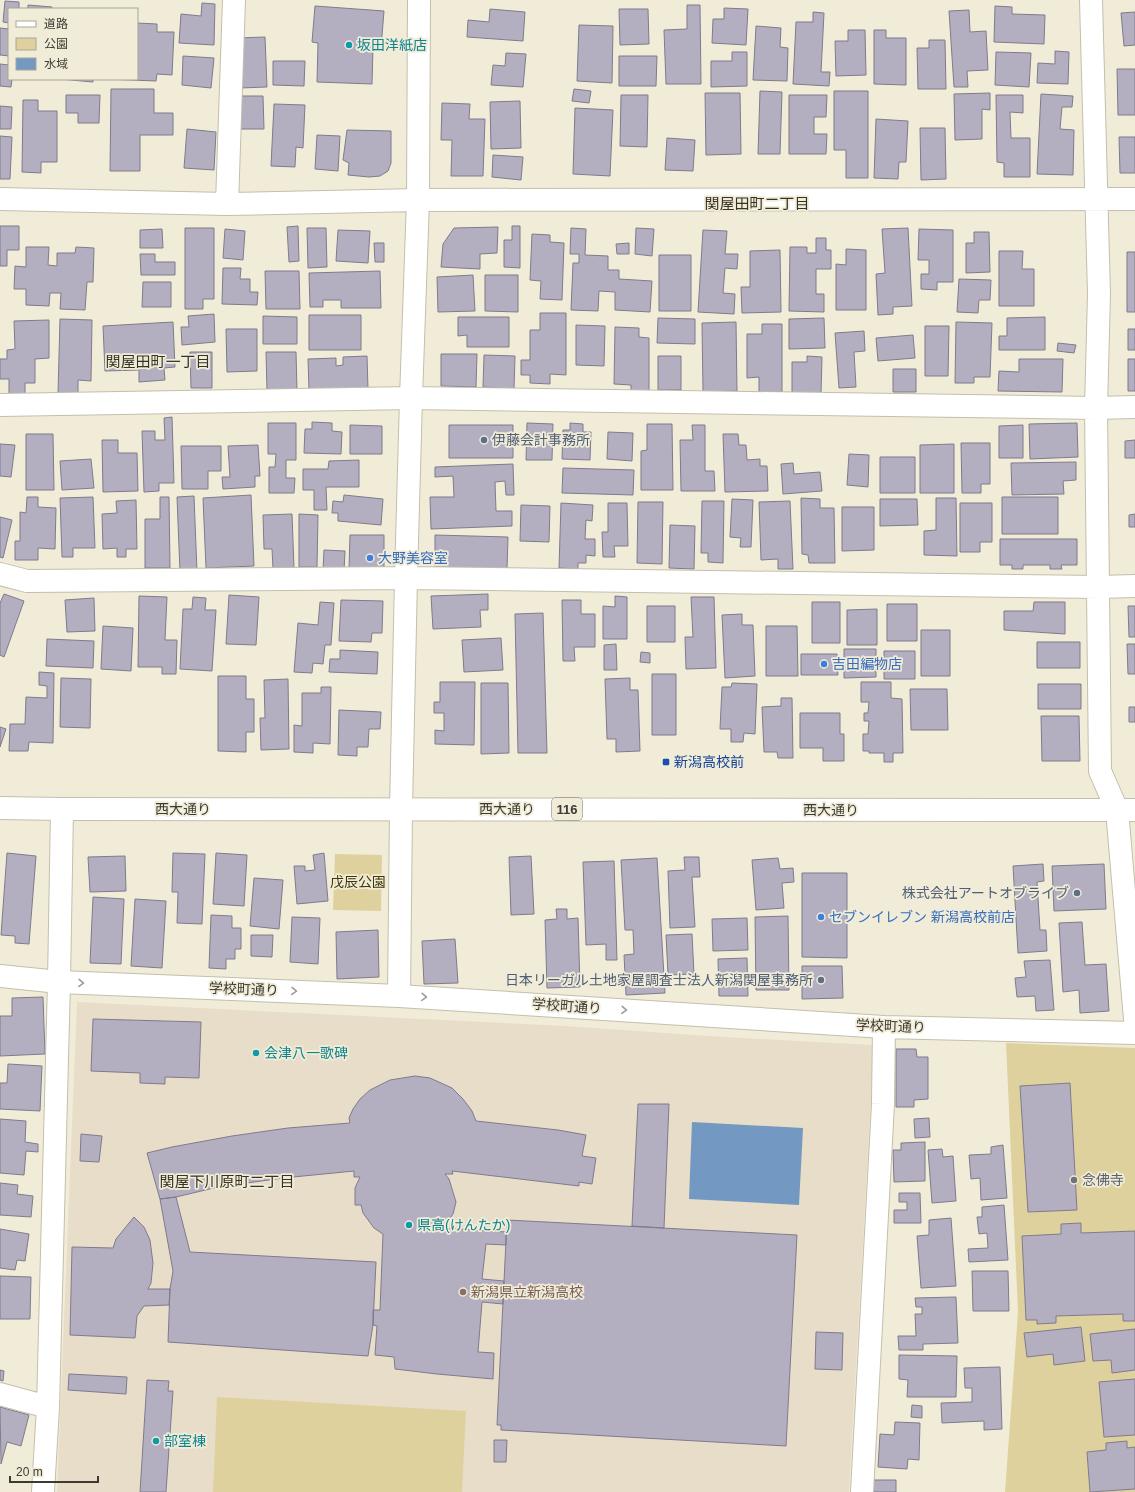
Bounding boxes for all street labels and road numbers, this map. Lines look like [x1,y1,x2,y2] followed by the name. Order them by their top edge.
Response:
[552,798,582,820] road number: 116
[155,801,211,817] street label: 西大通り
[479,801,535,817] street label: 西大通り
[803,802,859,818] street label: 西大通り
[209,980,279,998] street label: 学校町通り
[532,996,602,1016] street label: 学校町通り
[856,1017,926,1035] street label: 学校町通り

